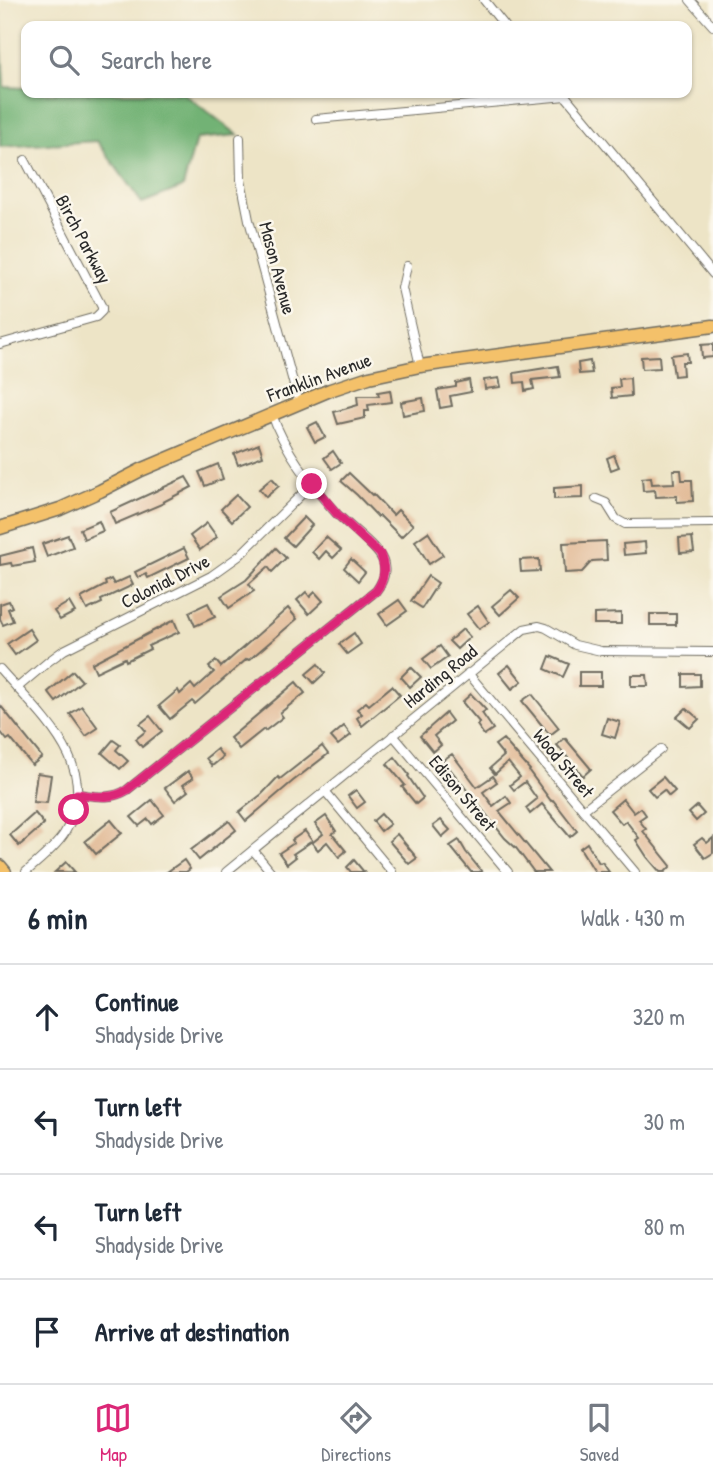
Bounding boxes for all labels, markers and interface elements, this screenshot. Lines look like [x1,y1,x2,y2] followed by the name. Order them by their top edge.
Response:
[21,21,692,98] search box
[45,41,83,79] icon: search
[101,42,212,77] text: Search here
[50,190,118,288] street label: Birch Parkway
[253,219,303,318] street label: Mason Avenue
[262,346,375,408] street label: Franklin Avenue
[296,468,327,499] route end
[116,547,214,614] street label: Colonial Drive
[398,638,483,714] street label: Harding Road
[527,723,601,804] street label: Wood Street
[423,749,503,837] street label: Edison Street
[58,794,89,825] route start
[28,898,88,938] text: 6 min
[581,902,685,933] text: Walk · 430 m
[95,984,179,1019] text: Continue
[28,998,66,1036] icon: ahead
[633,1001,685,1032] text: 320 m
[95,1019,224,1050] text: Shadyside Drive
[95,1089,181,1124] text: Turn left
[28,1103,66,1141] icon: left
[643,1106,685,1137] text: 30 m
[95,1124,224,1155] text: Shadyside Drive
[95,1194,181,1229] text: Turn left
[28,1208,66,1246] icon: left
[644,1211,685,1242] text: 80 m
[95,1229,224,1260] text: Shadyside Drive
[28,1313,66,1351] icon: arrive
[95,1314,290,1349] text: Arrive at destination
[94,1399,132,1467] tab: Map
[321,1399,391,1467] tab: Directions
[580,1399,619,1467] tab: Saved

